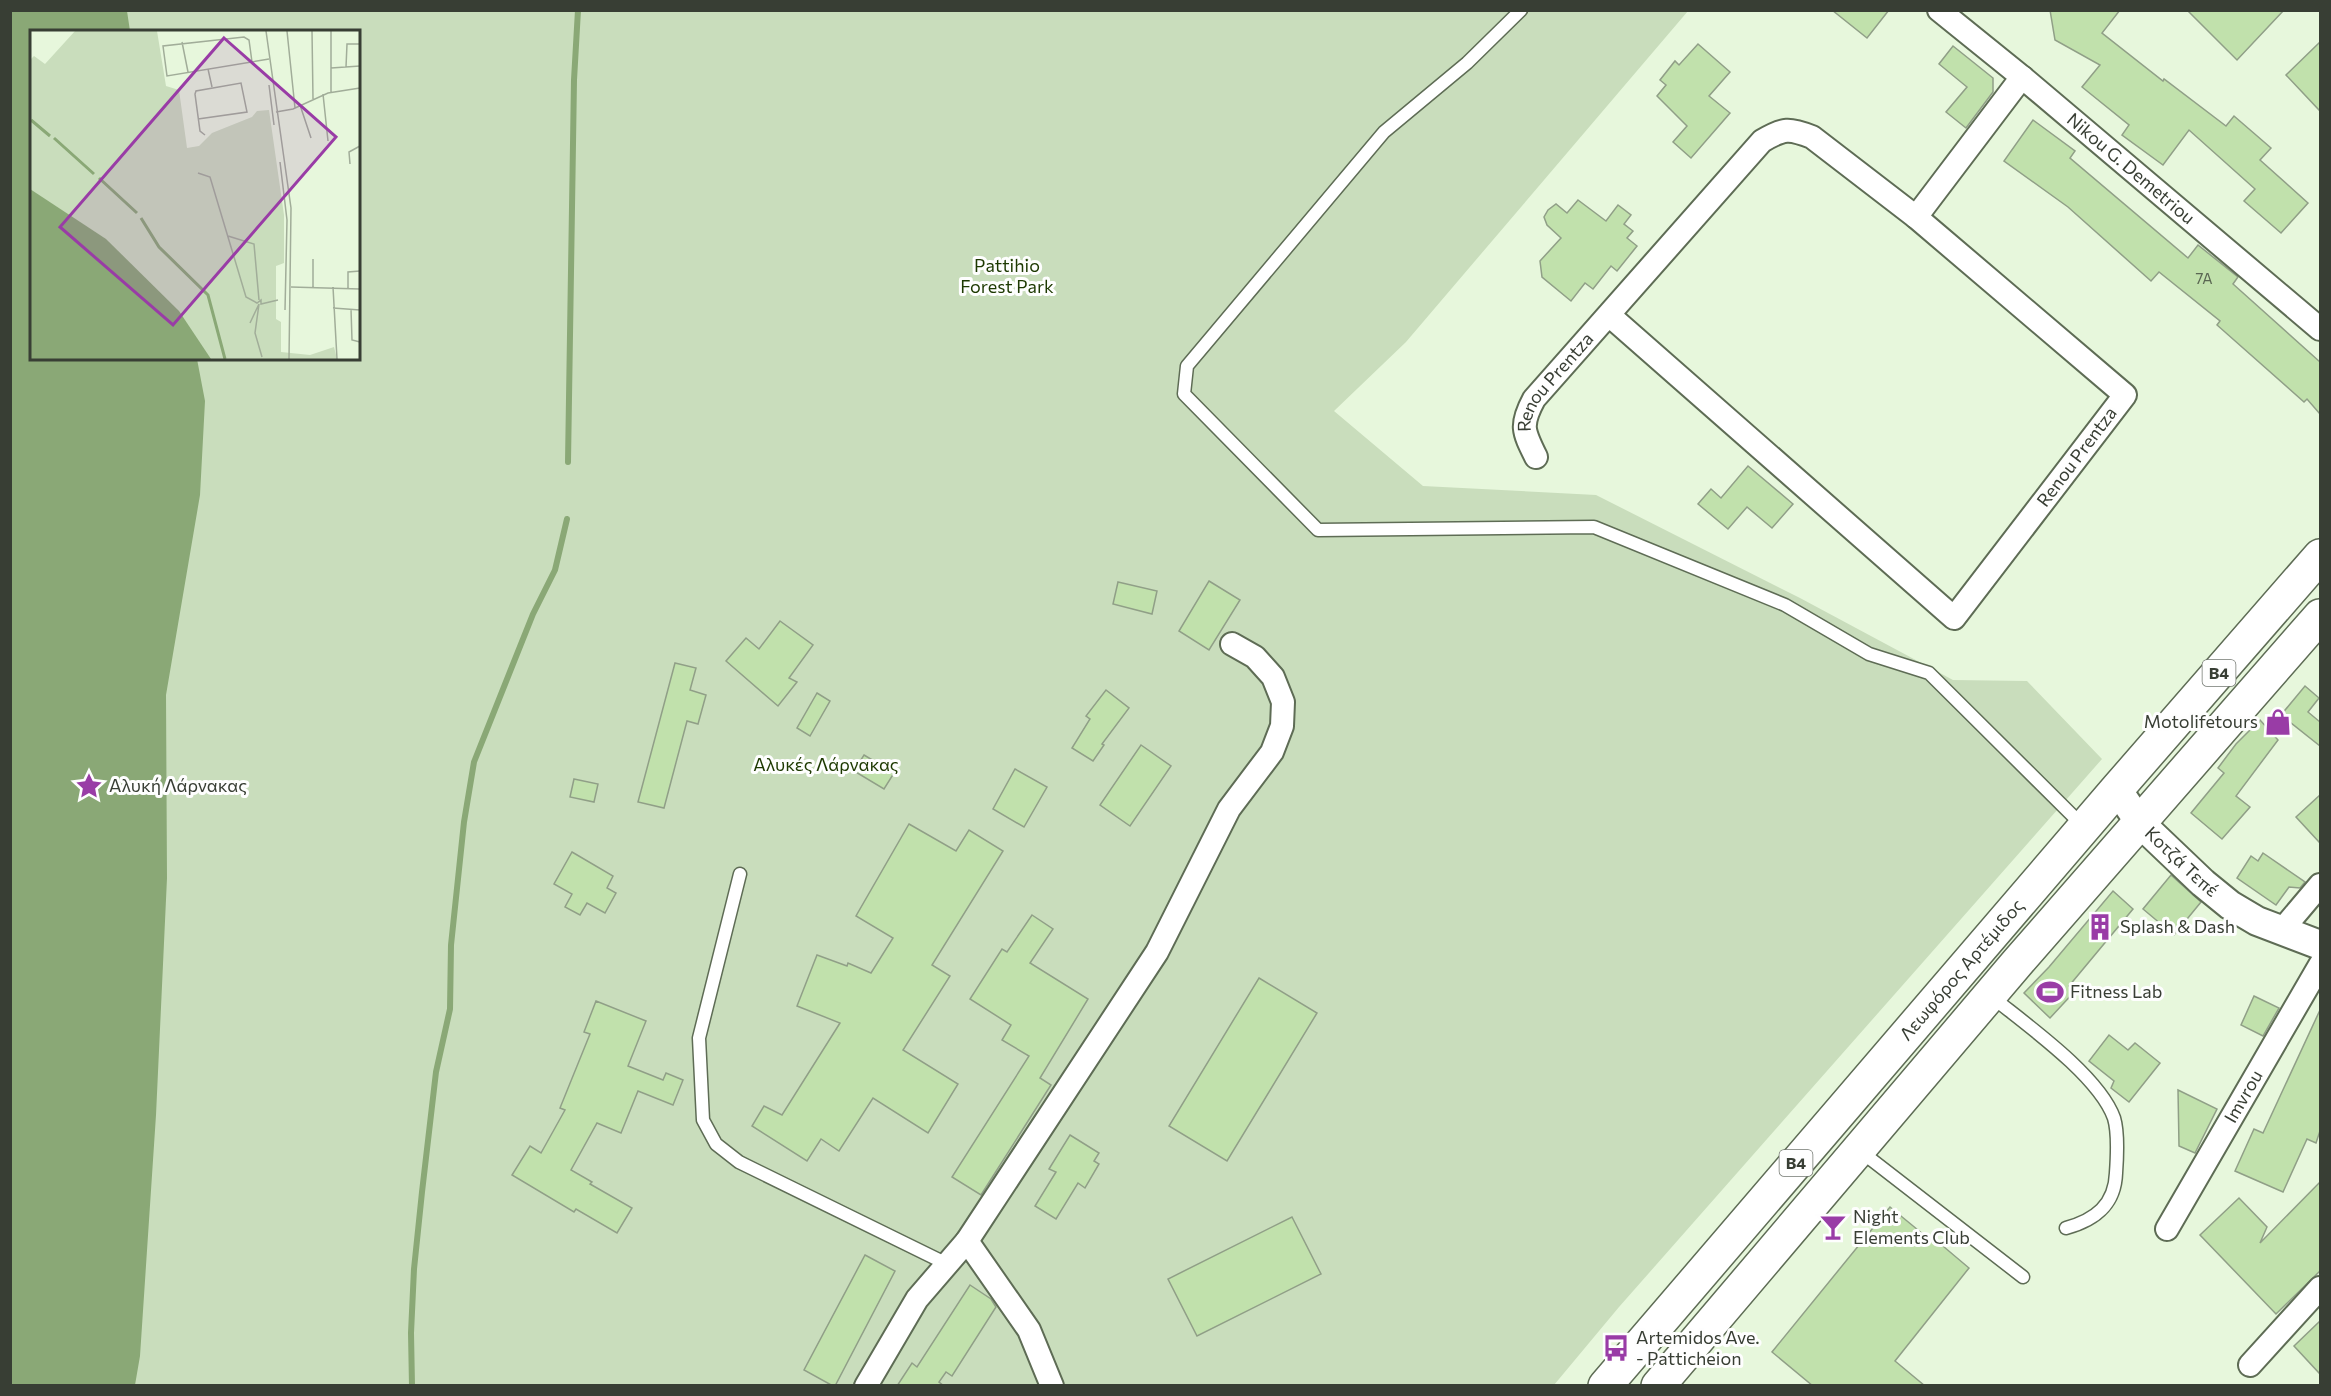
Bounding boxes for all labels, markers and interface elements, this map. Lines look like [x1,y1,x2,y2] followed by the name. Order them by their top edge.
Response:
[30,30,360,360] inset map
[2063,108,2200,228] street label: Nikou G. Demetriou
[960,254,1054,297] park label: Pattihio Forest Park
[2195,269,2213,287] house number: 7A
[1513,328,1598,432] street label: Renou Prentza
[2032,402,2121,511] street label: Renou Prentza
[2202,660,2236,686] road number: B4
[2263,707,2293,737] shop icon: Motolifetours
[2144,710,2258,732] place label: Motolifetours
[753,753,899,775] park label: Αλυκές Λάρνακας
[74,771,104,801] place icon: Αλυκή Λάρνακας
[109,774,247,796] place label: Αλυκή Λάρνακας
[2141,822,2223,901] street label: Κοτζά Τεπέ
[1894,894,2028,1045] street label: Λεωφόρος Αρτέμιδος
[2085,912,2115,942] building icon: Splash & Dash
[2120,915,2235,937] place label: Splash & Dash
[2035,977,2065,1007] sports icon: Fitness Lab
[2070,980,2162,1002] place label: Fitness Lab
[2219,1066,2267,1127] street label: Imvrou
[1780,1150,1812,1176] road number: B4
[1853,1205,1970,1248] place label: Night Elements Club
[1818,1212,1848,1242] bar icon: Night Elements Club
[1636,1326,1760,1369] place label: Artemidos Ave. - Patticheion
[1601,1333,1631,1363] bus stop icon: Artemidos Ave. - Patticheion

